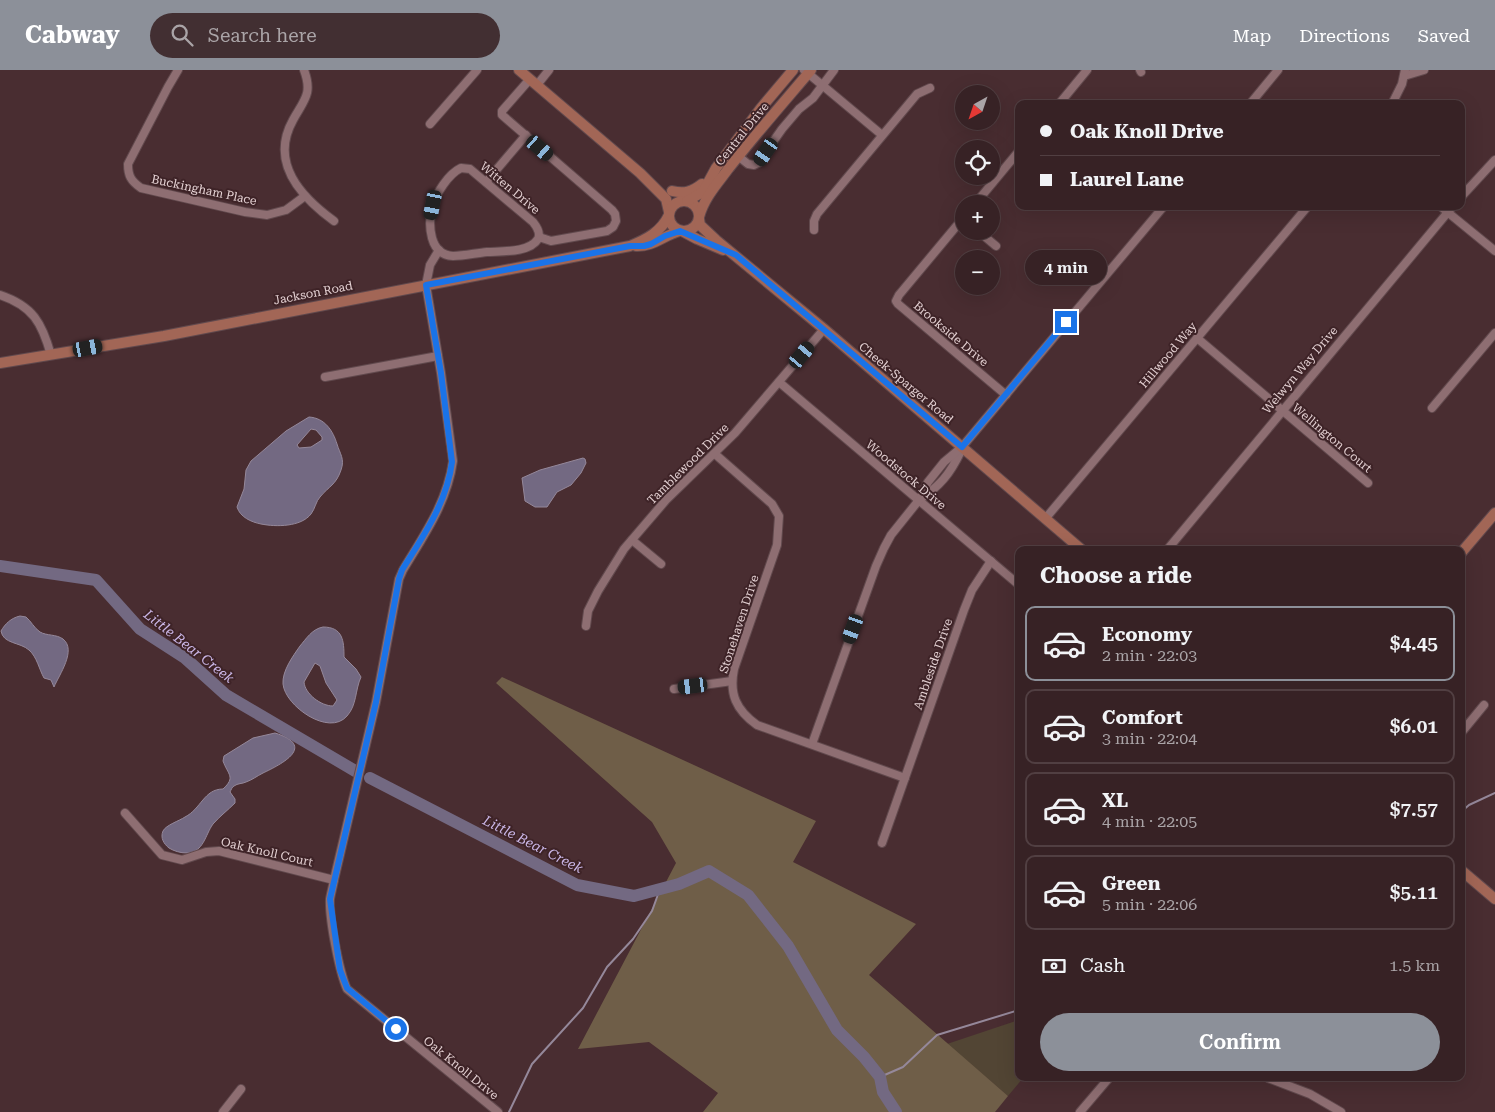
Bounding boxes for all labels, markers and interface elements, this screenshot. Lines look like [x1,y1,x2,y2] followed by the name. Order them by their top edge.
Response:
[150,13,500,58] search box
[25,21,120,49] text: Cabway
[168,21,196,49] icon: search
[208,24,317,47] text: Search here
[1233,25,1271,46] text: Map
[1299,25,1390,46] text: Directions
[1418,25,1470,46] text: Saved
[955,85,1000,130] north arrow
[955,85,1000,295] map controls
[712,99,772,168] street label: Central Drive
[1070,120,1224,143] text: Oak Knoll Drive
[523,132,556,164] car
[751,135,780,169] car
[955,140,1000,185] button: locate
[477,159,543,217] street label: Witten Drive
[1070,168,1184,191] text: Laurel Lane
[150,172,258,208] street label: Buckingham Place
[422,189,443,221] car
[955,195,1000,240] button: +
[955,250,1000,295] button: −
[1025,250,1107,284] callout: 4 min
[1044,258,1088,277] text: 4 min
[272,278,354,308] street label: Jackson Road
[911,299,992,370] street label: Brookside Drive
[1055,311,1077,333] route end
[1136,319,1200,391] street label: Hillwood Way
[1260,323,1341,416] street label: Welwyn Way Drive
[71,338,104,358] car
[786,339,817,371] car
[856,339,956,427] street label: Cheek-Sparger Road
[1289,401,1375,476] street label: Wellington Court
[645,420,732,507] street label: Tamblewood Drive
[863,437,949,513] street label: Woodstock Drive
[1040,563,1192,588] text: Choose a ride
[716,573,762,675] street label: Stonehaven Drive
[140,605,238,686] water label: Little Bear Creek
[840,612,865,646] car
[911,616,955,711] street label: Ambleside Drive
[1042,621,1087,666] icon: car
[1102,623,1192,646] text: Economy
[1390,632,1438,655] text: $4.45
[1102,646,1197,665] text: 2 min · 22:03
[677,677,708,695] car
[1042,704,1087,749] icon: car
[1102,706,1183,729] text: Comfort
[1390,715,1438,738] text: $6.01
[1102,729,1197,748] text: 3 min · 22:04
[1042,787,1087,832] icon: car
[1102,789,1128,812] text: XL
[1390,798,1438,821] text: $7.57
[480,811,586,876] water label: Little Bear Creek
[1102,812,1197,831] text: 4 min · 22:05
[220,835,315,870] street label: Oak Knoll Court
[1042,870,1087,915] icon: car
[1102,872,1160,895] text: Green
[1390,881,1438,904] text: $5.11
[1102,895,1197,914] text: 5 min · 22:06
[1040,952,1068,980] icon: cash
[1080,954,1125,977] text: Cash
[1389,956,1440,975] text: 1.5 km
[1040,1013,1440,1071] button: Confirm
[385,1018,407,1040] route start
[421,1034,502,1103] street label: Oak Knoll Drive

